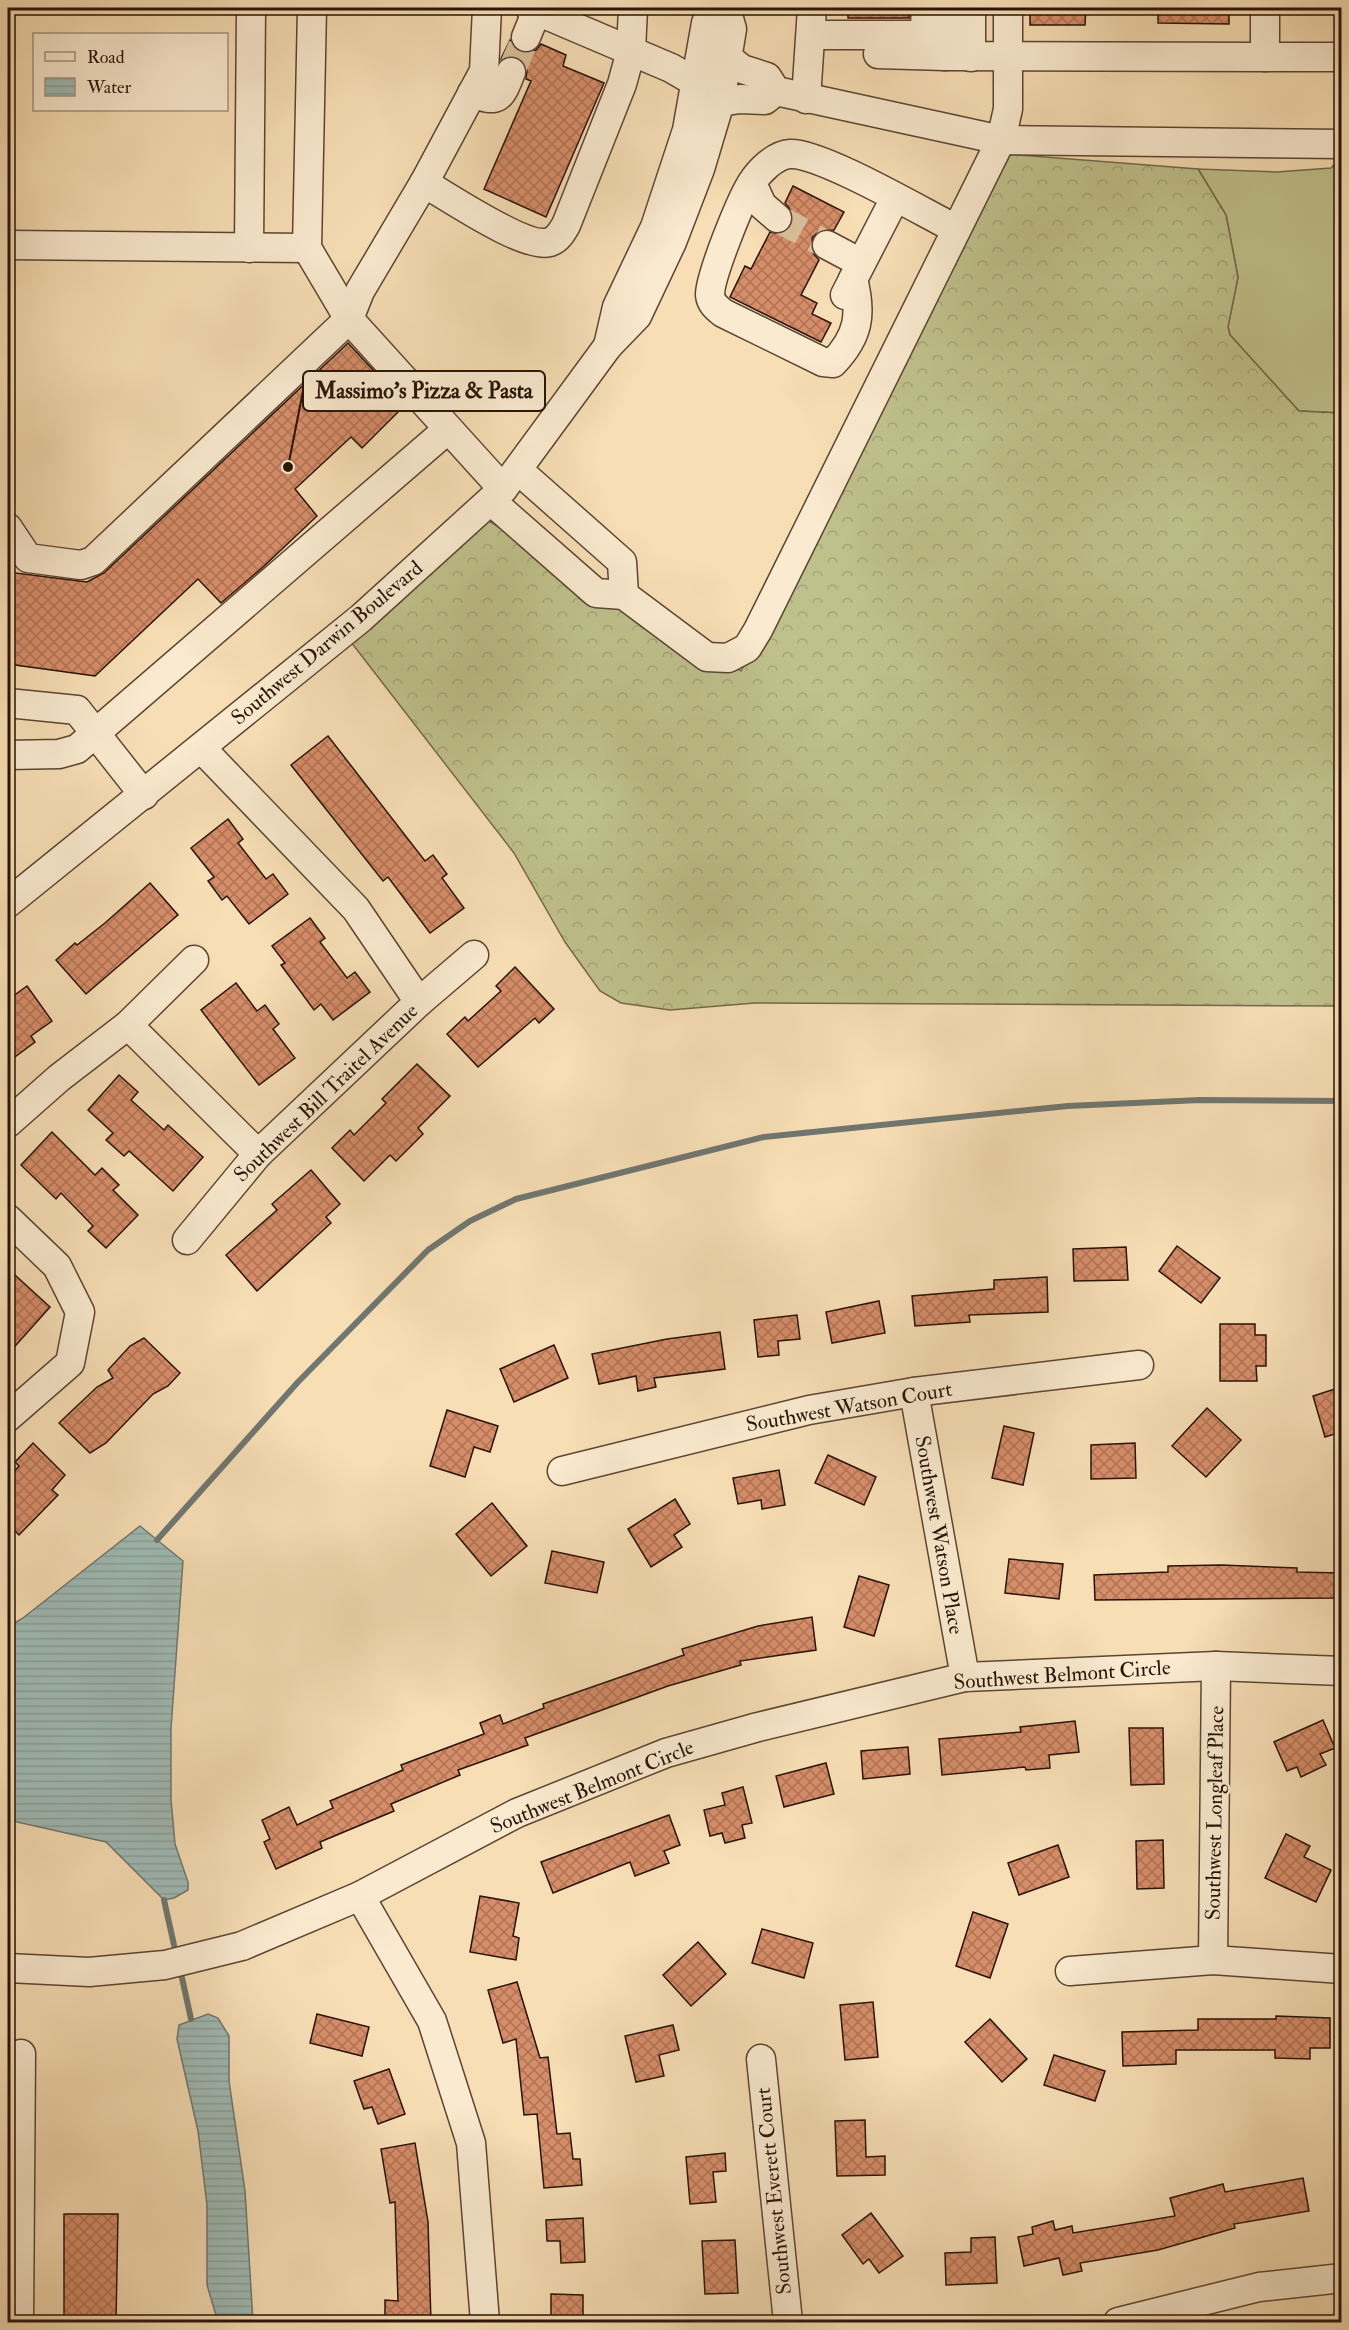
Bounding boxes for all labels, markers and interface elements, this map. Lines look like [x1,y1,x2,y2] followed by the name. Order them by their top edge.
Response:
[33,33,228,111] legend
[87,46,125,69] text: Road
[86,76,131,99] text: Water
[303,371,545,411] callout: Massimo's Pizza & Pasta
[314,377,534,405] text: Massimo's Pizza & Pasta
[226,554,429,731] street label: Southwest Darwin Boulevard
[228,998,424,1188] street label: Southwest Bill Traitel Avenue
[744,1376,954,1438] street label: Southwest Watson Court
[908,1434,970,1637] street label: Southwest Watson Place
[953,1654,1172,1696] street label: Southwest Belmont Circle
[1200,1705,1230,1920] street label: Southwest Longleaf Place
[486,1734,698,1840] street label: Southwest Belmont Circle
[750,2086,798,2296] street label: Southwest Everett Court

